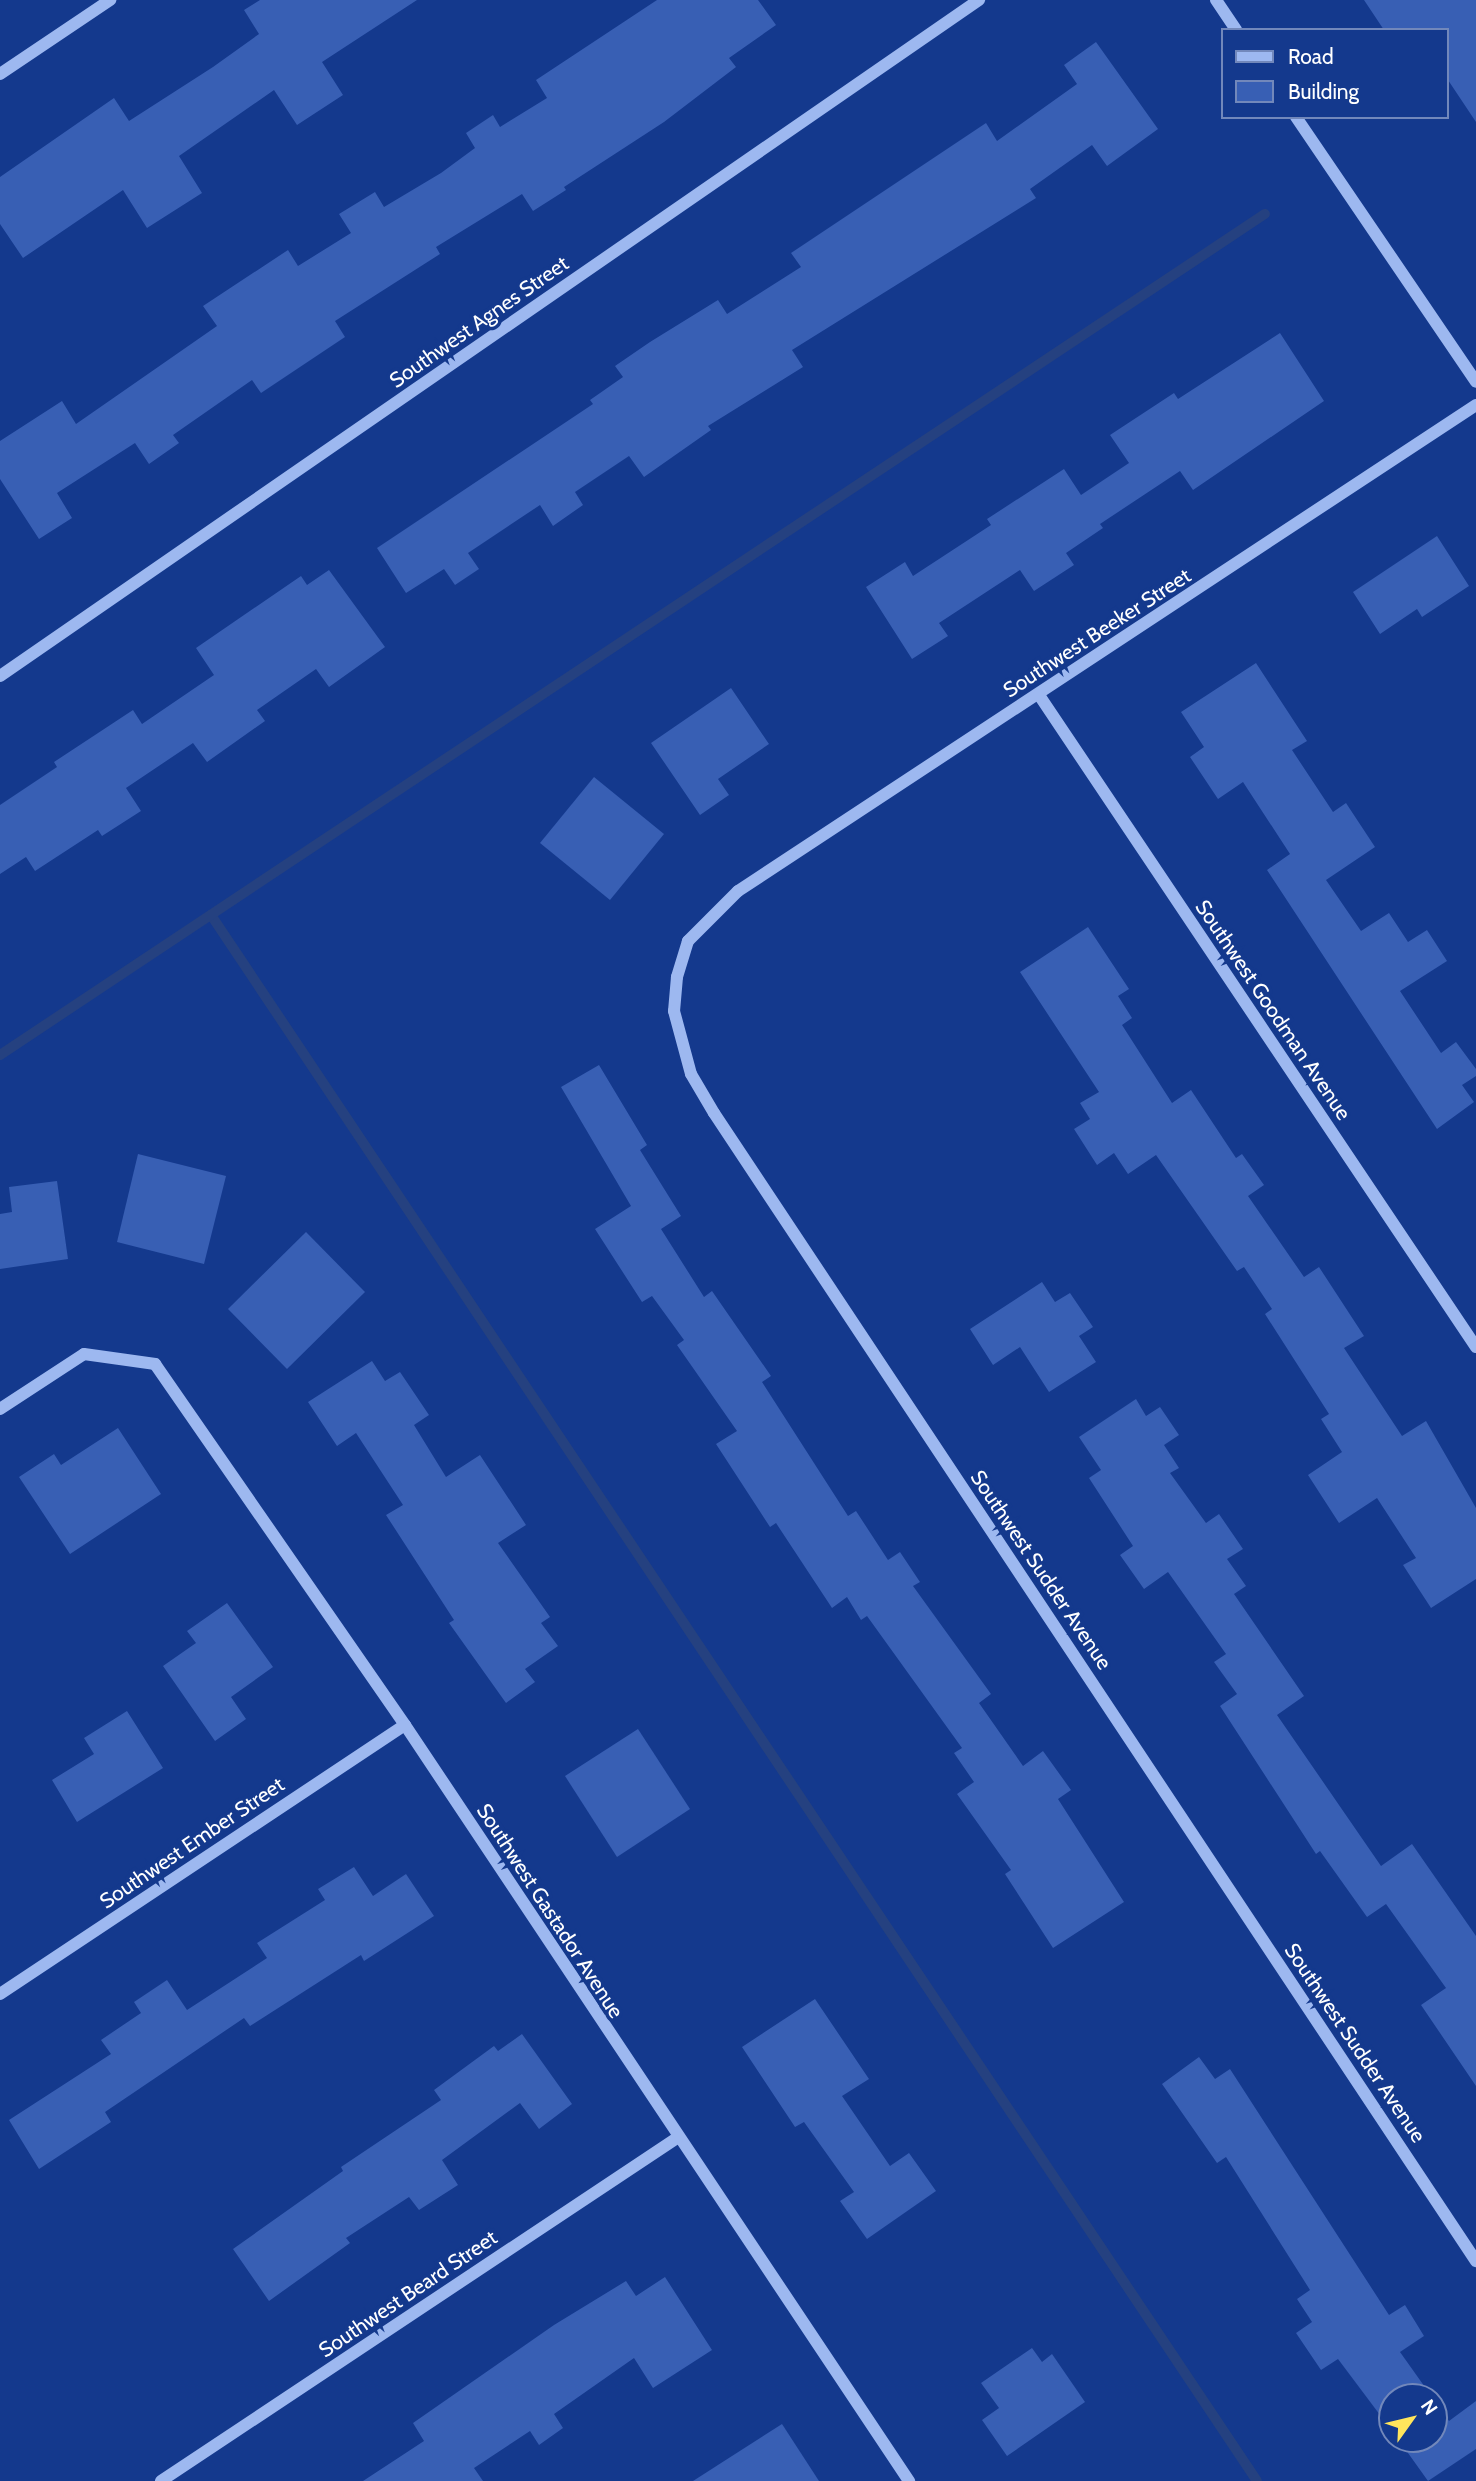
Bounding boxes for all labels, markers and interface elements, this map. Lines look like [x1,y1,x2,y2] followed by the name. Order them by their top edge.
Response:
[1220,28,1448,119] legend
[1288,44,1334,69] text: Road
[1288,79,1359,104] text: Building
[385,251,573,393] street label: Southwest Agnes Street
[998,563,1196,703] street label: Southwest Beeker Street
[1190,895,1356,1125] street label: Southwest Goodman Avenue
[965,1466,1117,1674] street label: Southwest Sudder Avenue
[95,1772,289,1914] street label: Southwest Ember Street
[471,1799,629,2023] street label: Southwest Gastador Avenue
[1279,1939,1431,2147] street label: Southwest Sudder Avenue
[314,2225,502,2363] street label: Southwest Beard Street
[1378,2383,1448,2453] north arrow
[1416,2395,1442,2419] text: N

